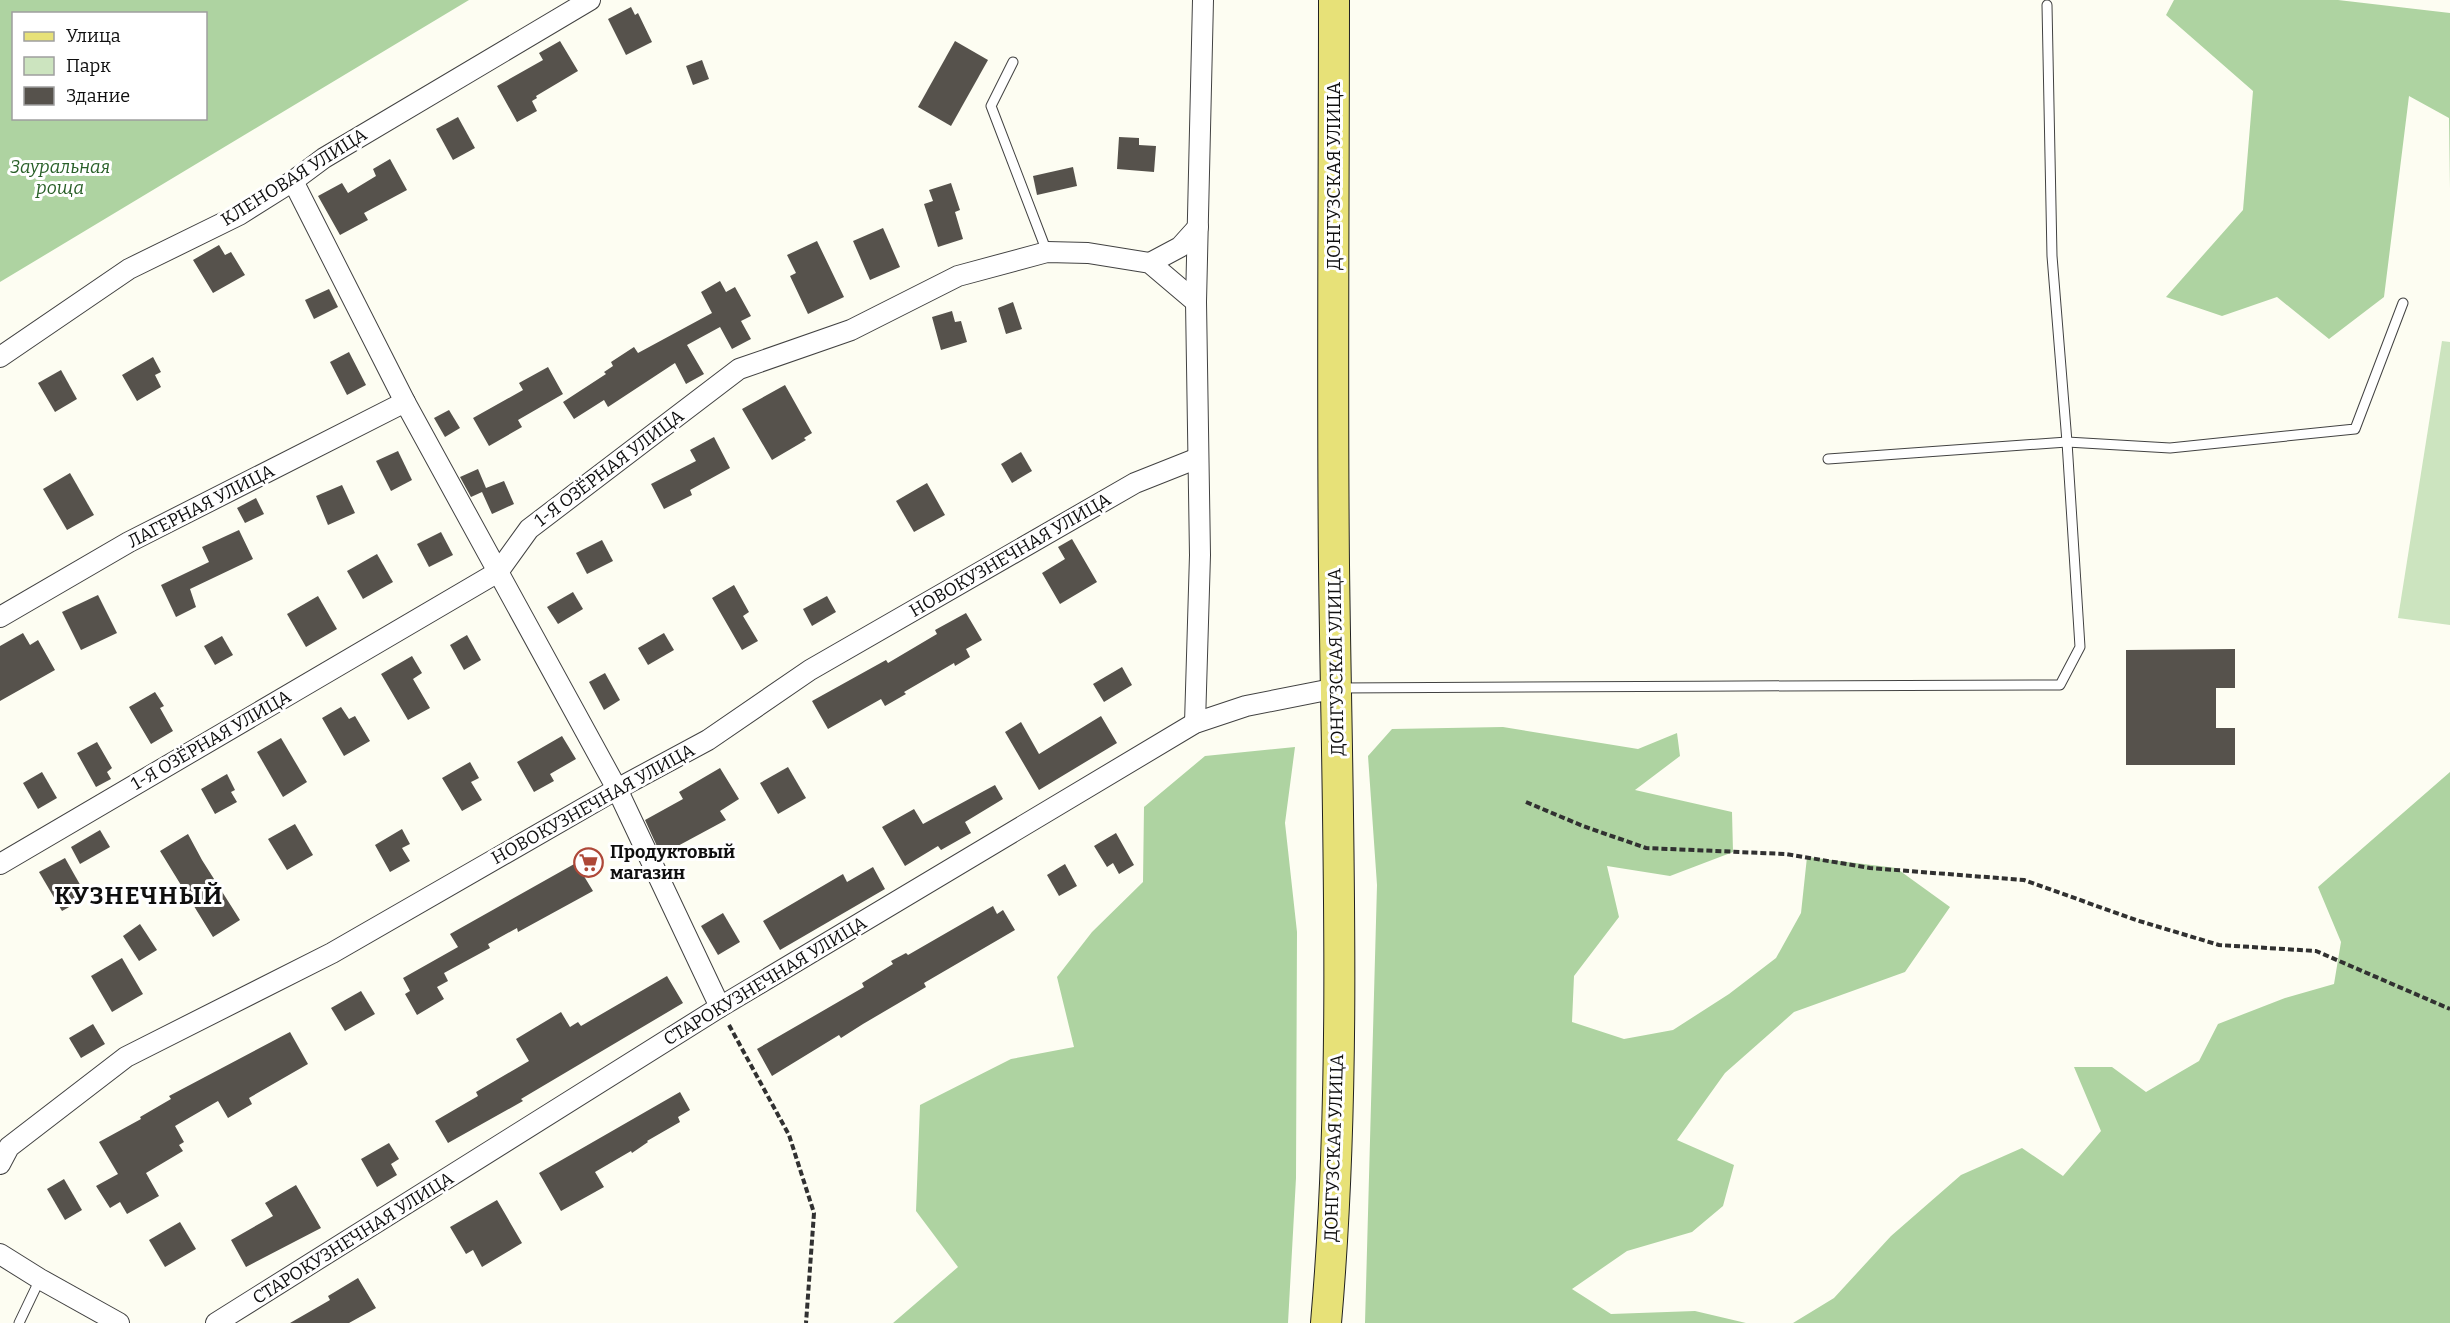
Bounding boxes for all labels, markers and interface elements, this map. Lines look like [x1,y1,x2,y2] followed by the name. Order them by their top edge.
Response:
[12,12,207,120] legend
[66,25,121,47] text: Улица
[66,55,111,77] text: Парк
[1323,82,1345,270] street label: ДОНГУЗСКАЯ УЛИЦА
[66,85,130,107] text: Здание
[217,123,371,231] street label: КЛЕНОВАЯ УЛИЦА
[10,156,110,199] park label: Зауральная роща
[530,405,688,531] street label: 1-Я ОЗЁРНАЯ УЛИЦА
[124,459,278,552] street label: ЛАГЕРНАЯ УЛИЦА
[905,488,1115,622] street label: НОВОКУЗНЕЧНАЯ УЛИЦА
[1323,568,1349,756] street label: ДОНГУЗСКАЯ УЛИЦА
[127,685,295,795] street label: 1-Я ОЗЁРНАЯ УЛИЦА
[488,739,699,869] street label: НОВОКУЗНЕЧНАЯ УЛИЦА
[610,841,735,884] place label: Продуктовый магазин
[573,846,605,878] supermarket icon: Продуктовый магазин
[54,881,224,910] district label: КУЗНЕЧНЫЙ
[660,911,871,1050] street label: СТАРОКУЗНЕЧНАЯ УЛИЦА
[1320,1053,1348,1242] street label: ДОНГУЗСКАЯ УЛИЦА
[248,1167,458,1309] street label: СТАРОКУЗНЕЧНАЯ УЛИЦА

